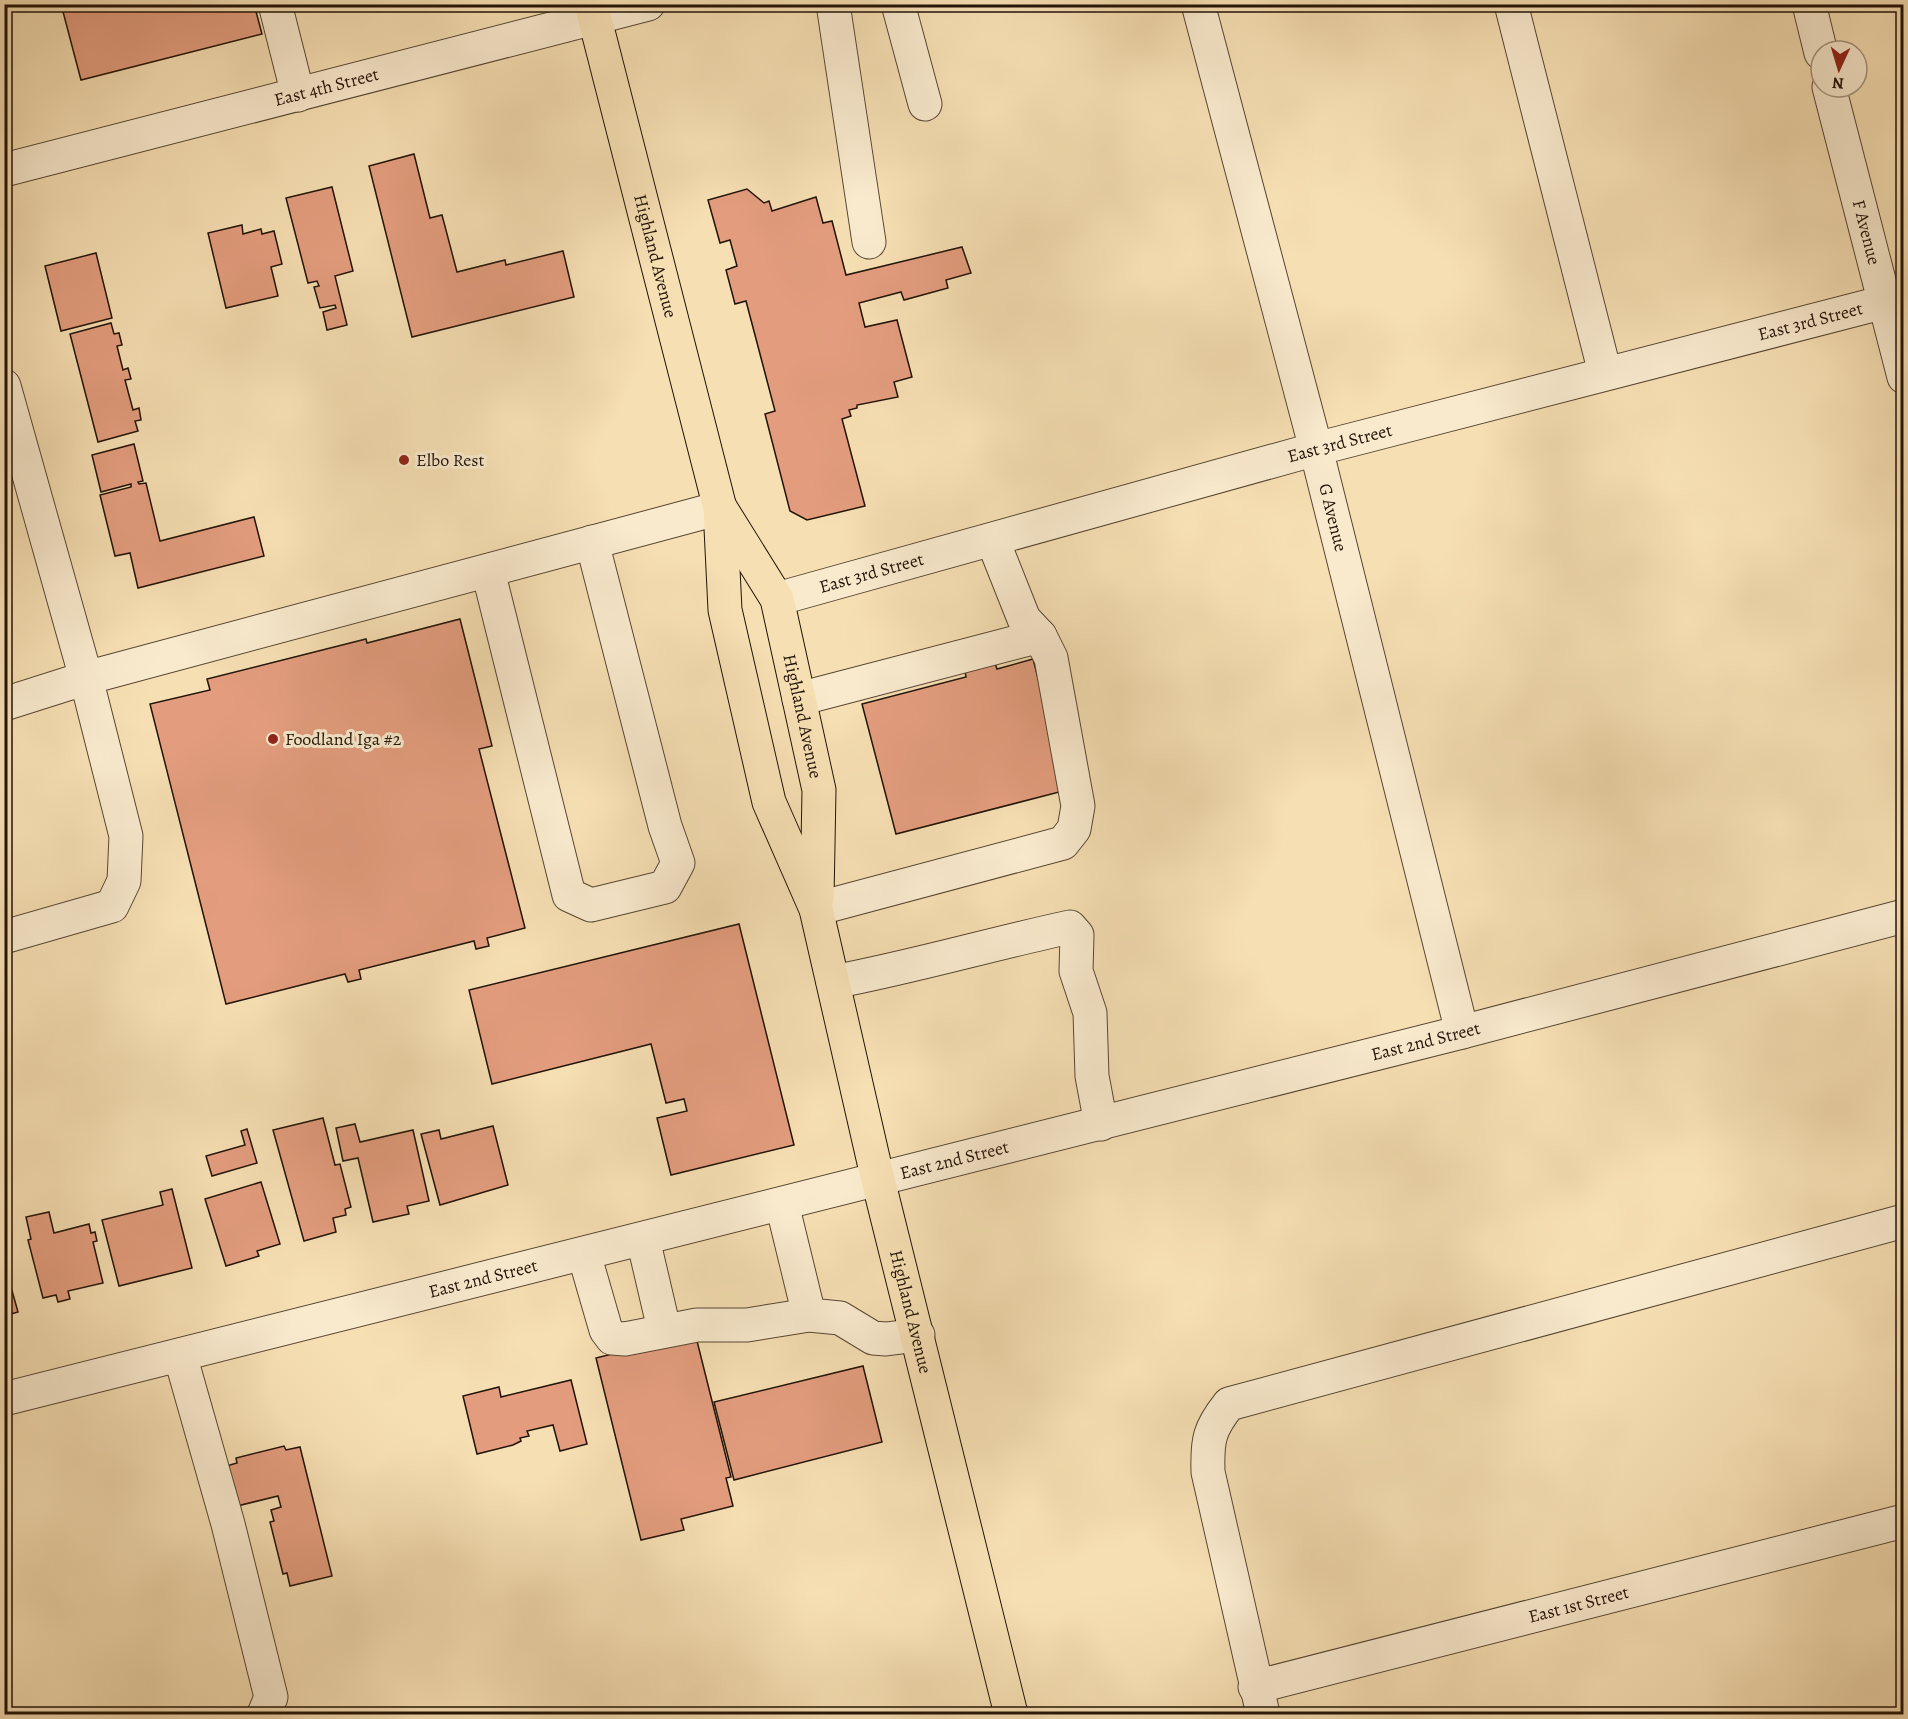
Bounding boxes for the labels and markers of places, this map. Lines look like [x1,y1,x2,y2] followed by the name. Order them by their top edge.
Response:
[416,448,484,472] place label: Elbo Rest
[397,453,411,467] marker: Elbo Rest
[285,727,402,751] place label: Foodland Iga #2
[266,732,280,746] marker: Foodland Iga #2

